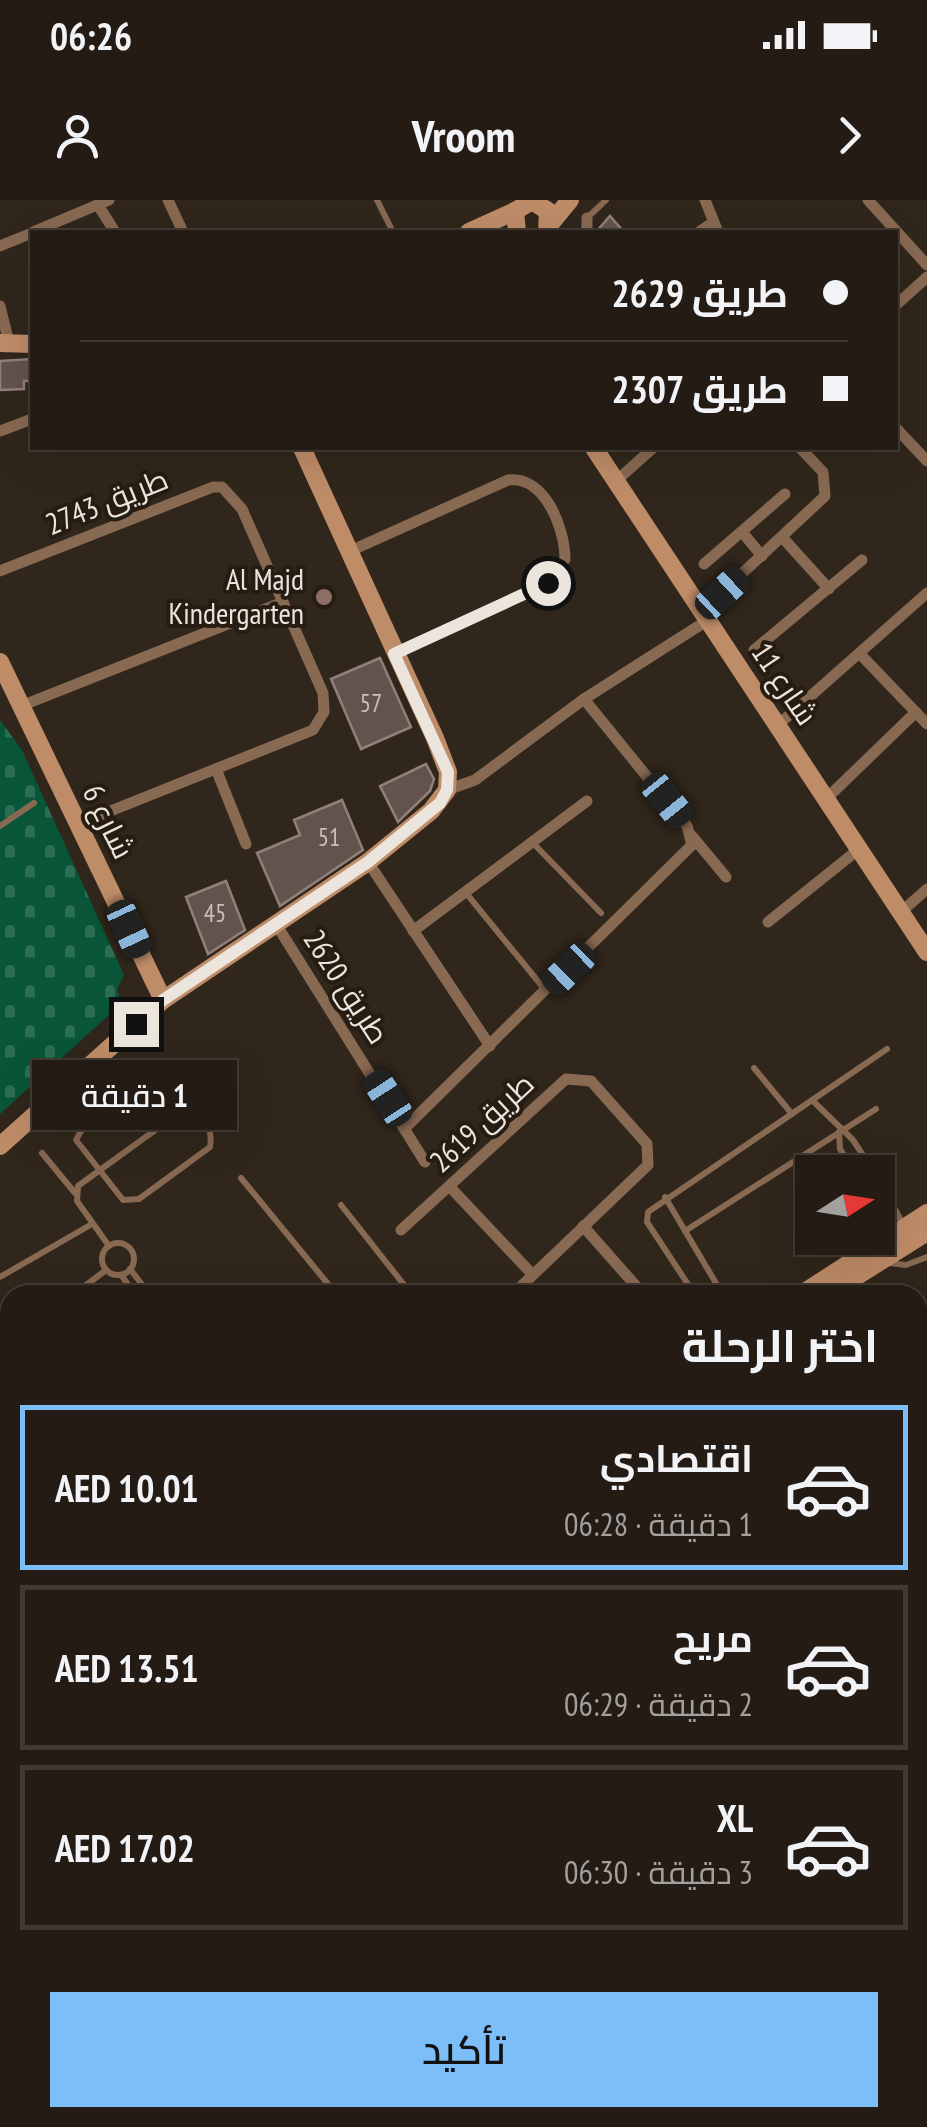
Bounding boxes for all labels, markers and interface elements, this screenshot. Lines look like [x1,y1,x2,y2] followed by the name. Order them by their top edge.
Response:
[50,11,132,60] text: 06:26
[412,106,515,164] text: Vroom
[50,108,105,163] icon: person
[822,108,877,163] icon: forward
[612,268,788,317] text: طريق 2629
[612,364,788,413] text: طريق 2307
[39,458,174,543] street label: طريق 2743
[168,559,304,632] place label: Al Majd Kindergarten
[526,561,571,606] route start
[690,562,754,624] car
[313,586,335,608] marker: Al Majd Kindergarten
[742,634,827,733] street label: شارع 11
[360,687,382,719] house number: 57
[636,767,698,833] car
[73,778,144,866] street label: شارع 6
[318,821,340,853] house number: 51
[103,895,155,963] car
[204,897,226,929] house number: 45
[296,922,399,1051] street label: طريق 2620
[537,937,601,1001] car
[114,1002,159,1047] route end
[34,1059,238,1129] callout: 1 دقيقة
[421,1064,541,1180] street label: طريق 2619
[359,1065,417,1131] car
[81,1074,188,1116] text: 1 دقيقة
[795,1155,895,1255] north arrow
[795,1155,895,1255] map controls
[682,1316,878,1374] text: اختر الرحلة
[600,1433,753,1482] text: اقتصادي
[783,1443,873,1533] icon: car
[55,1463,199,1512] text: AED 10.01
[564,1503,753,1545] text: 1 دقيقة · 06:28
[673,1613,753,1662] text: مريح
[783,1623,873,1713] icon: car
[55,1643,199,1692] text: AED 13.51
[564,1683,753,1725] text: 2 دقيقة · 06:29
[717,1793,753,1842] text: XL
[783,1803,873,1893] icon: car
[55,1823,195,1872] text: AED 17.02
[564,1851,753,1893] text: 3 دقيقة · 06:30
[50,1992,878,2107] button: تأكيد

